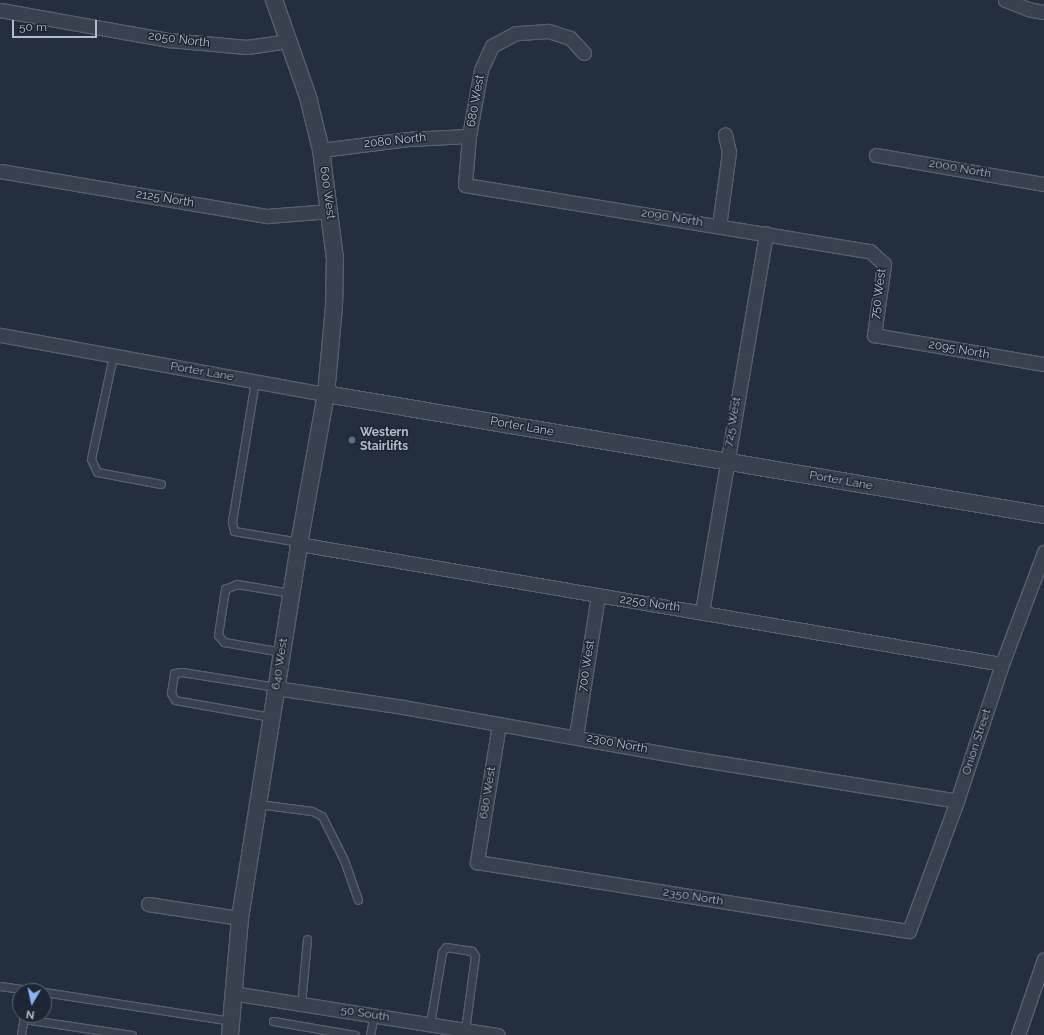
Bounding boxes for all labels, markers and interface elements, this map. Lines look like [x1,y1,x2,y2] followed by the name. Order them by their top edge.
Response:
[14,12,99,38] scale bar
[19,20,47,34] text: 50 m
[147,29,211,51] street label: 2050 North
[464,73,488,129] street label: 680 West
[363,131,427,151] street label: 2080 North
[928,156,992,182] street label: 2000 North
[316,165,338,221] street label: 600 West
[135,187,195,211] street label: 2125 North
[640,206,704,230] street label: 2090 North
[868,267,890,321] street label: 750 West
[927,338,991,362] street label: 2095 North
[169,359,235,385] street label: Porter Lane
[721,396,745,448] street label: 725 West
[489,414,555,440] street label: Porter Lane
[360,426,408,454] place label: Western Stairlifts
[347,435,357,445] marker: Western Stairlifts
[808,468,874,494] street label: Porter Lane
[619,593,681,615] street label: 2250 North
[269,637,291,691] street label: 640 West
[576,639,598,693] street label: 700 West
[959,707,995,777] street label: Onion Street
[585,731,649,757] street label: 2300 North
[477,766,499,820] street label: 680 West
[662,885,724,909] street label: 2350 North
[12,983,52,1023] north arrow
[339,1003,391,1025] street label: 50 South
[25,1007,35,1021] text: N

